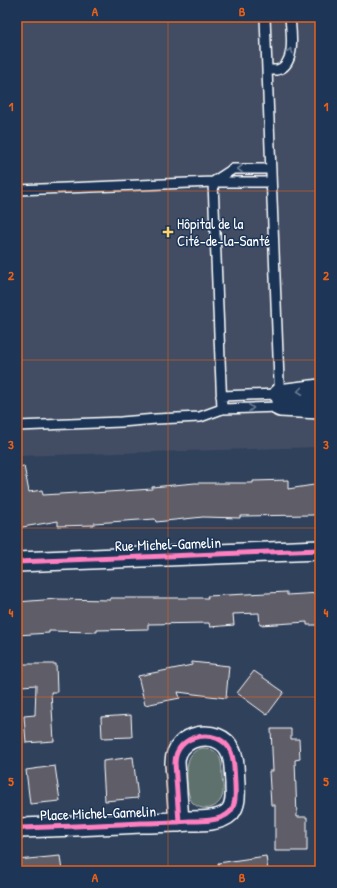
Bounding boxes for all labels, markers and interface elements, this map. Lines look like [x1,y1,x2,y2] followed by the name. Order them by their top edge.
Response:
[92,2,99,20] text: A
[239,2,246,20] text: B
[286,48,294,54] one-way arrow
[9,97,14,115] text: 1
[324,97,329,115] text: 1
[237,165,243,173] one-way arrow
[177,213,270,251] place label: Hôpital de la Cité-de-la-Santé
[162,226,174,238] marker: Hôpital de la Cité-de-la-Santé
[8,266,15,284] text: 2
[323,266,330,284] text: 2
[297,386,303,395] one-way arrow
[248,404,254,412] one-way arrow
[8,435,14,453] text: 3
[323,435,329,453] text: 3
[115,532,222,556] street label: Rue Michel-Gamelin
[9,603,14,621] text: 4
[324,603,329,621] text: 4
[8,772,14,790] text: 5
[323,772,329,790] text: 5
[40,800,157,826] street label: Place Michel-Gamelin
[92,868,99,886] text: A
[239,868,246,886] text: B

